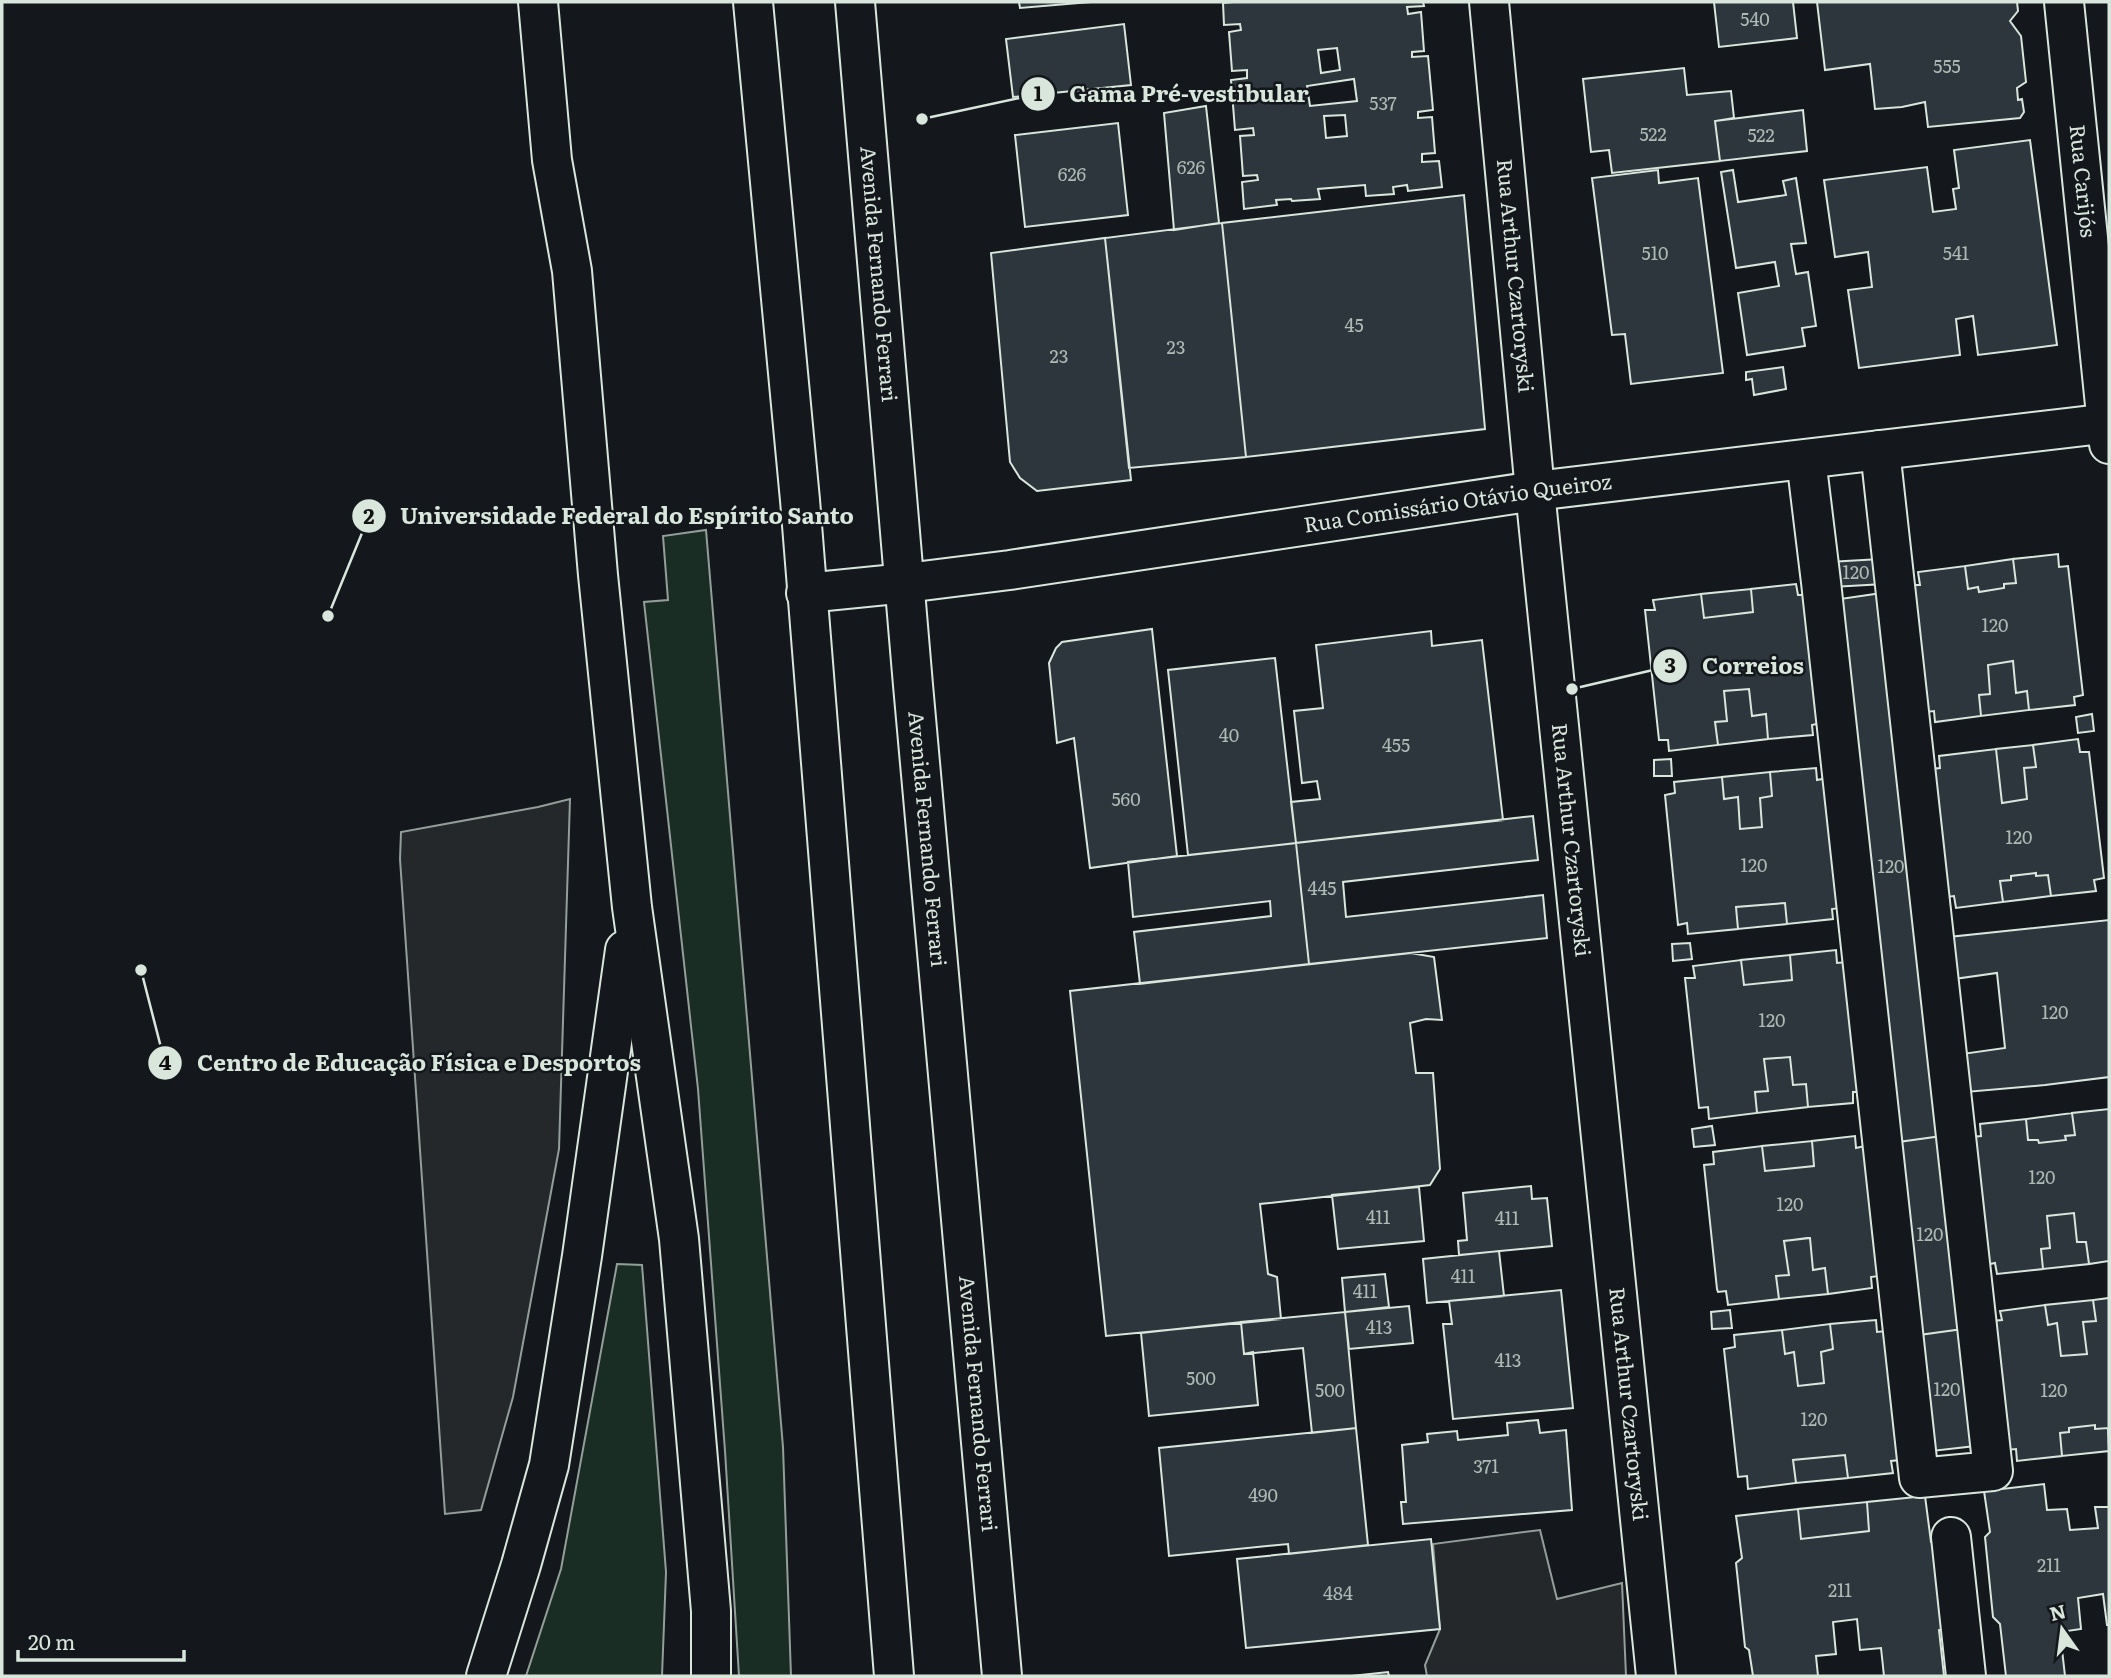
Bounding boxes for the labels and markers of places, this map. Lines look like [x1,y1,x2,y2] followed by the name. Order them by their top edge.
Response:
[1020,72,1322,116] callout: Gama Pré-vestibular
[351,494,868,538] callout: Universidade Federal do Espírito Santo
[1653,644,1817,688] callout: Correios
[148,1041,655,1085] callout: Centro de Educação Física e Desportos

